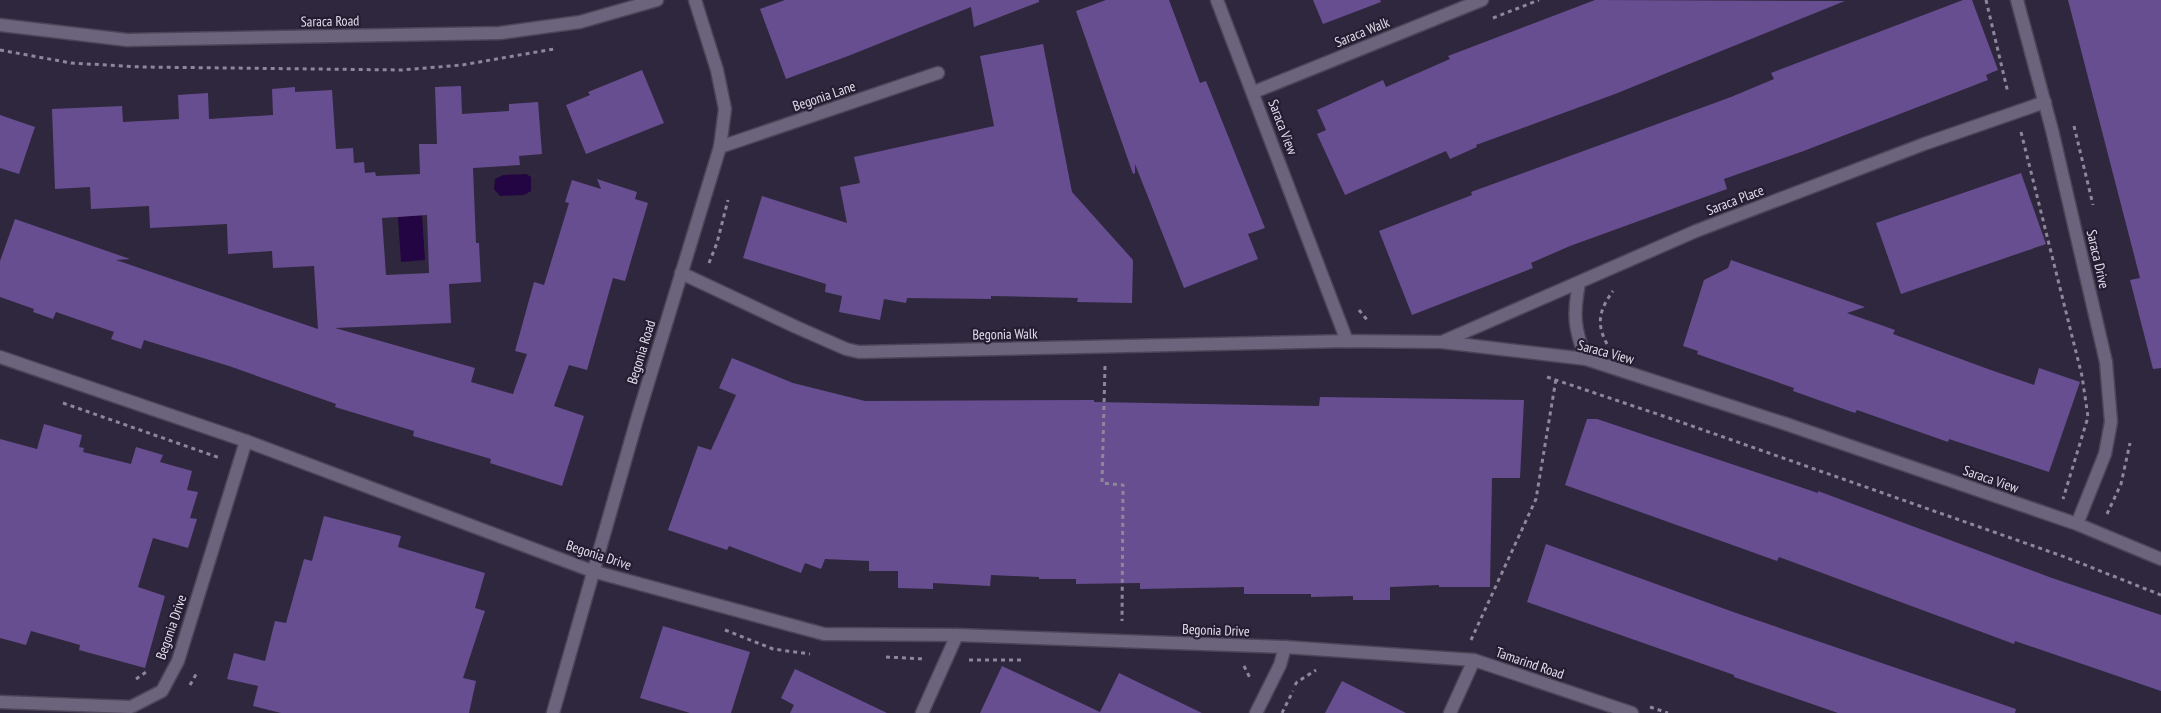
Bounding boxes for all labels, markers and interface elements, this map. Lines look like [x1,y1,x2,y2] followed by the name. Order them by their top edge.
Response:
[301,11,359,31] street label: Saraca Road
[1332,13,1393,51] street label: Saraca Walk
[790,77,858,115] street label: Begonia Lane
[1264,97,1302,158] street label: Saraca View
[1704,181,1767,219] street label: Saraca Place
[2082,228,2114,290] street label: Saraca Drive
[623,318,659,386] street label: Begonia Road
[972,324,1038,344] street label: Begonia Walk
[1576,336,1637,368] street label: Saraca View
[1961,461,2022,497] street label: Saraca View
[564,536,634,574] street label: Begonia Drive
[151,592,191,662] street label: Begonia Drive
[1182,620,1250,640] street label: Begonia Drive
[1493,643,1567,683] street label: Tamarind Road

